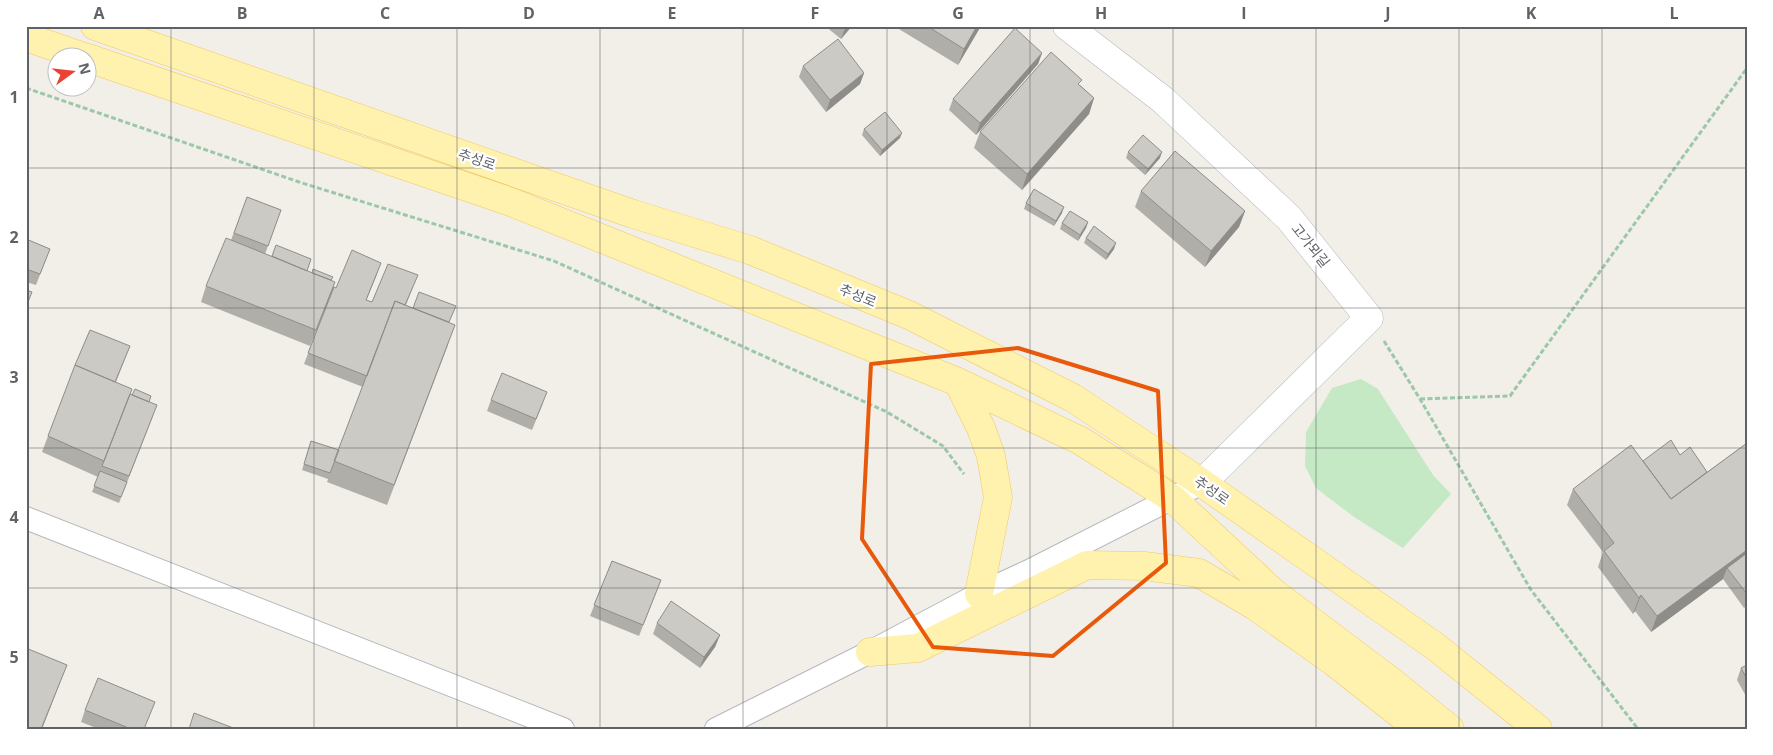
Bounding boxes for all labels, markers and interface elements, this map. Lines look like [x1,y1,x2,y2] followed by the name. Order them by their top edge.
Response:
[93,2,105,24] text: A
[237,2,247,24] text: B
[380,2,390,24] text: C
[523,2,535,24] text: D
[668,2,677,24] text: E
[811,2,819,24] text: F
[952,2,964,24] text: G
[1095,2,1107,24] text: H
[1241,2,1247,24] text: I
[1383,2,1391,24] text: J
[1526,2,1537,24] text: K
[1669,2,1679,24] text: L
[48,48,98,98] north arrow
[74,61,96,76] text: N
[9,86,19,108] text: 1
[456,144,498,174] street label: 추성로
[1287,219,1335,271] street label: 고가뫼길
[9,226,19,248] text: 2
[837,279,880,311] street label: 추성로
[9,366,19,388] text: 3
[1191,471,1233,509] street label: 추성로
[9,506,19,528] text: 4
[9,646,19,668] text: 5

